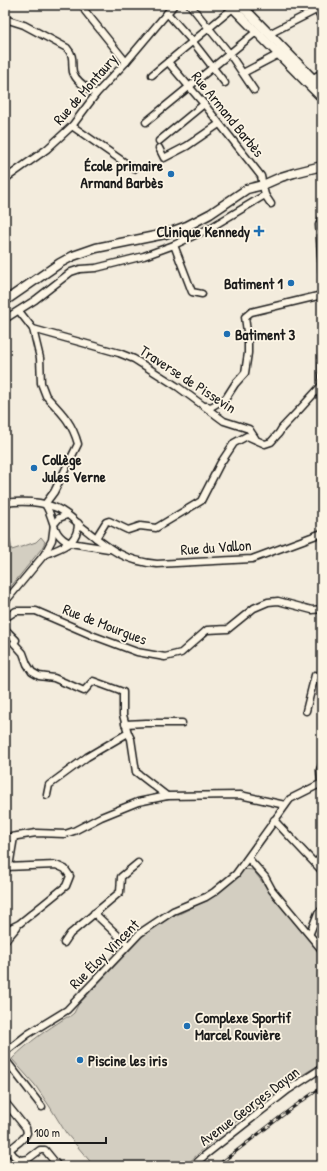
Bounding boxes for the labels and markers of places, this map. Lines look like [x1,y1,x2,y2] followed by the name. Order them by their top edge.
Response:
[81,155,163,193] place label: École primaire Armand Barbès
[166,169,176,179] marker: École primaire Armand Barbès
[156,221,251,243] place label: Clinique Kennedy
[253,225,265,237] marker: Clinique Kennedy
[224,273,284,294] place label: Batiment 1
[286,278,296,288] marker: Batiment 1
[235,324,296,345] place label: Batiment 3
[222,329,232,339] marker: Batiment 3
[42,449,106,487] place label: Collège Jules Verne
[29,463,39,473] marker: Collège Jules Verne
[195,1007,292,1045] place label: Complexe Sportif Marcel Rouvière
[182,1021,192,1031] marker: Complexe Sportif Marcel Rouvière
[88,1050,167,1071] place label: Piscine les iris
[75,1055,85,1065] marker: Piscine les iris

